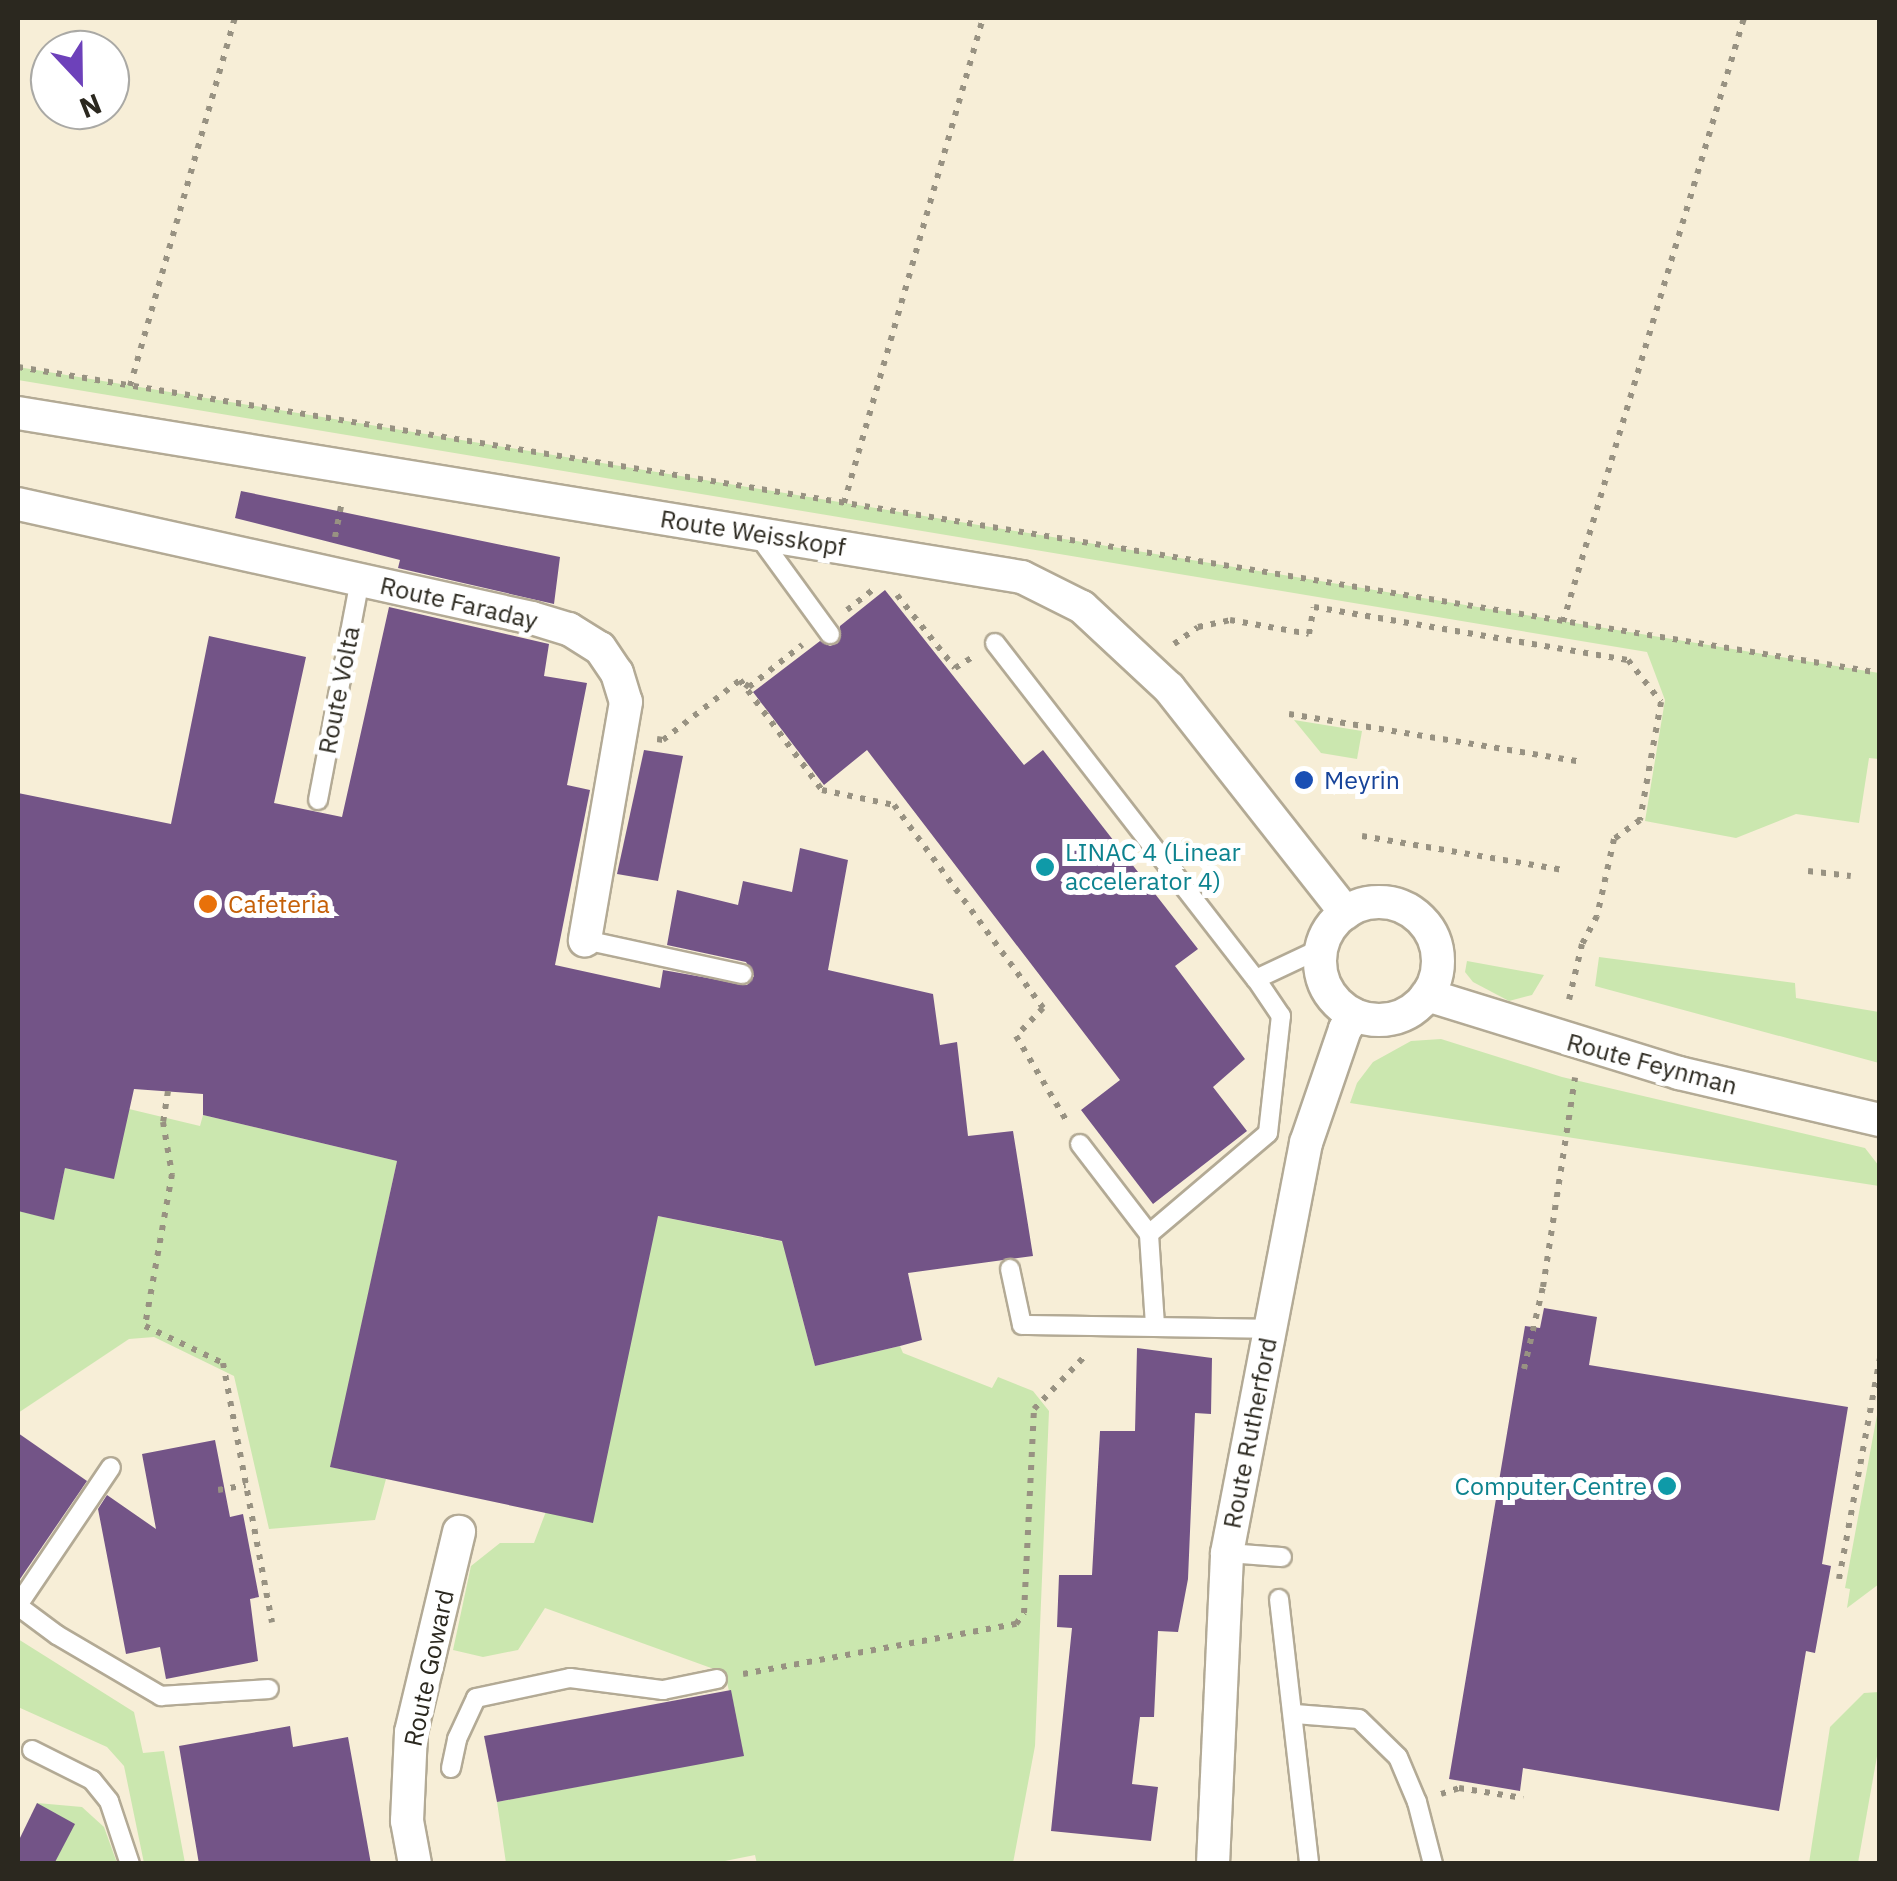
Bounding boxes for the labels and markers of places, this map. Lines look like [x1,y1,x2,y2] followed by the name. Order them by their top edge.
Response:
[1324,765,1400,795] place label: Meyrin
[1293,769,1315,791] marker: Meyrin
[1065,838,1241,897] place label: LINAC 4 (Linear accelerator 4)
[1034,856,1056,878] marker: LINAC 4 (Linear accelerator 4)
[228,889,330,919] place label: Cafeteria
[197,893,219,915] marker: Cafeteria
[1454,1471,1647,1501] place label: Computer Centre
[1656,1475,1678,1497] marker: Computer Centre

